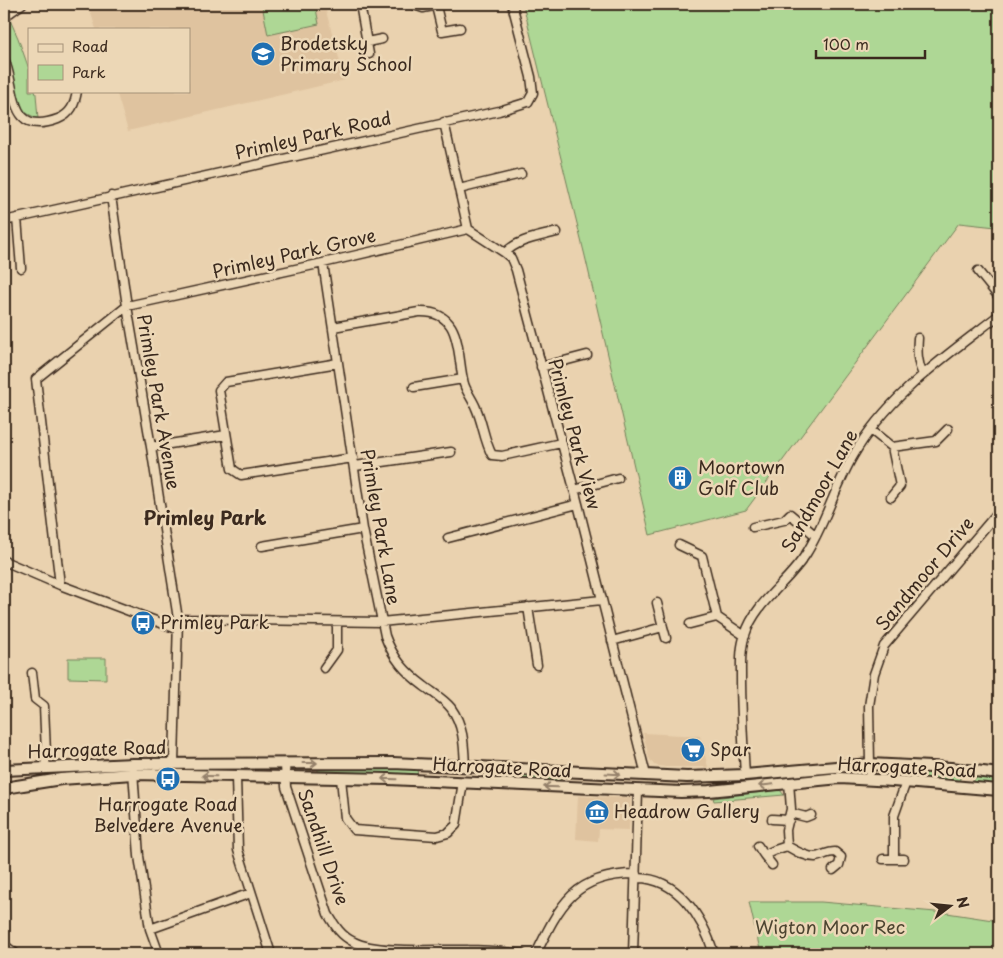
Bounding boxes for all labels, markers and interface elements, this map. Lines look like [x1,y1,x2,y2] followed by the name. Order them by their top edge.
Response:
[28,28,190,92] legend
[816,28,924,60] scale bar
[280,29,412,77] place label: Brodetsky Primary School
[823,32,869,55] text: 100 m
[72,34,108,57] text: Road
[250,41,276,67] school or university icon: Brodetsky Primary School
[72,60,106,83] text: Park
[232,103,394,166] street label: Primley Park Road
[209,221,378,284] street label: Primley Park Grove
[131,312,188,492] street label: Primley Park Avenue
[542,355,609,512] street label: Primley Park View
[774,424,864,557] street label: Sandmoor Lane
[354,446,409,607] street label: Primley Park Lane
[698,453,785,501] place label: Moortown Golf Club
[667,465,693,491] building icon: Moortown Golf Club
[143,503,267,531] district label: Primley Park
[868,510,980,636] street label: Sandmoor Drive
[160,608,270,635] place label: Primley Park
[130,610,156,636] bus stop icon: Primley Park
[27,733,167,764] street label: Harrogate Road
[710,735,751,762] place label: Spar
[680,737,706,763] supermarket icon: Spar
[432,749,572,784] street label: Harrogate Road
[837,749,977,784] street label: Harrogate Road
[302,758,318,768] one-way arrow
[155,766,181,792] bus stop icon: Harrogate Road Belvedere Avenue
[604,769,620,778] one-way arrow
[201,771,217,781] one-way arrow
[381,774,397,784] one-way arrow
[758,780,774,790] one-way arrow
[543,782,559,791] one-way arrow
[292,785,357,908] street label: Sandhill Drive
[94,790,242,838] place label: Harrogate Road Belvedere Avenue
[614,797,760,824] place label: Headrow Gallery
[584,799,610,825] museum icon: Headrow Gallery
[926,880,976,930] north arrow
[951,894,975,911] text: N
[755,913,905,940] park label: Wigton Moor Rec

